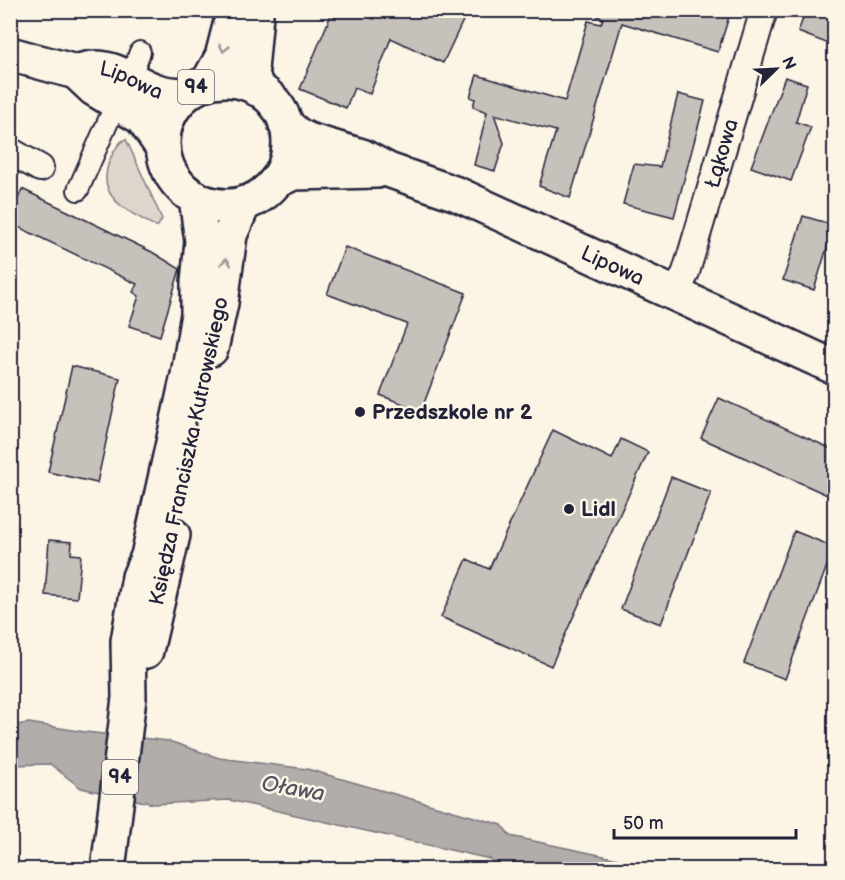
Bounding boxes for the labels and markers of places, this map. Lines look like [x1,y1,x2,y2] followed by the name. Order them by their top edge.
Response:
[372,400,533,425] place label: Przedszkole nr 2
[353,405,367,419] marker: Przedszkole nr 2
[581,497,616,522] place label: Lidl
[562,502,576,516] marker: Lidl

